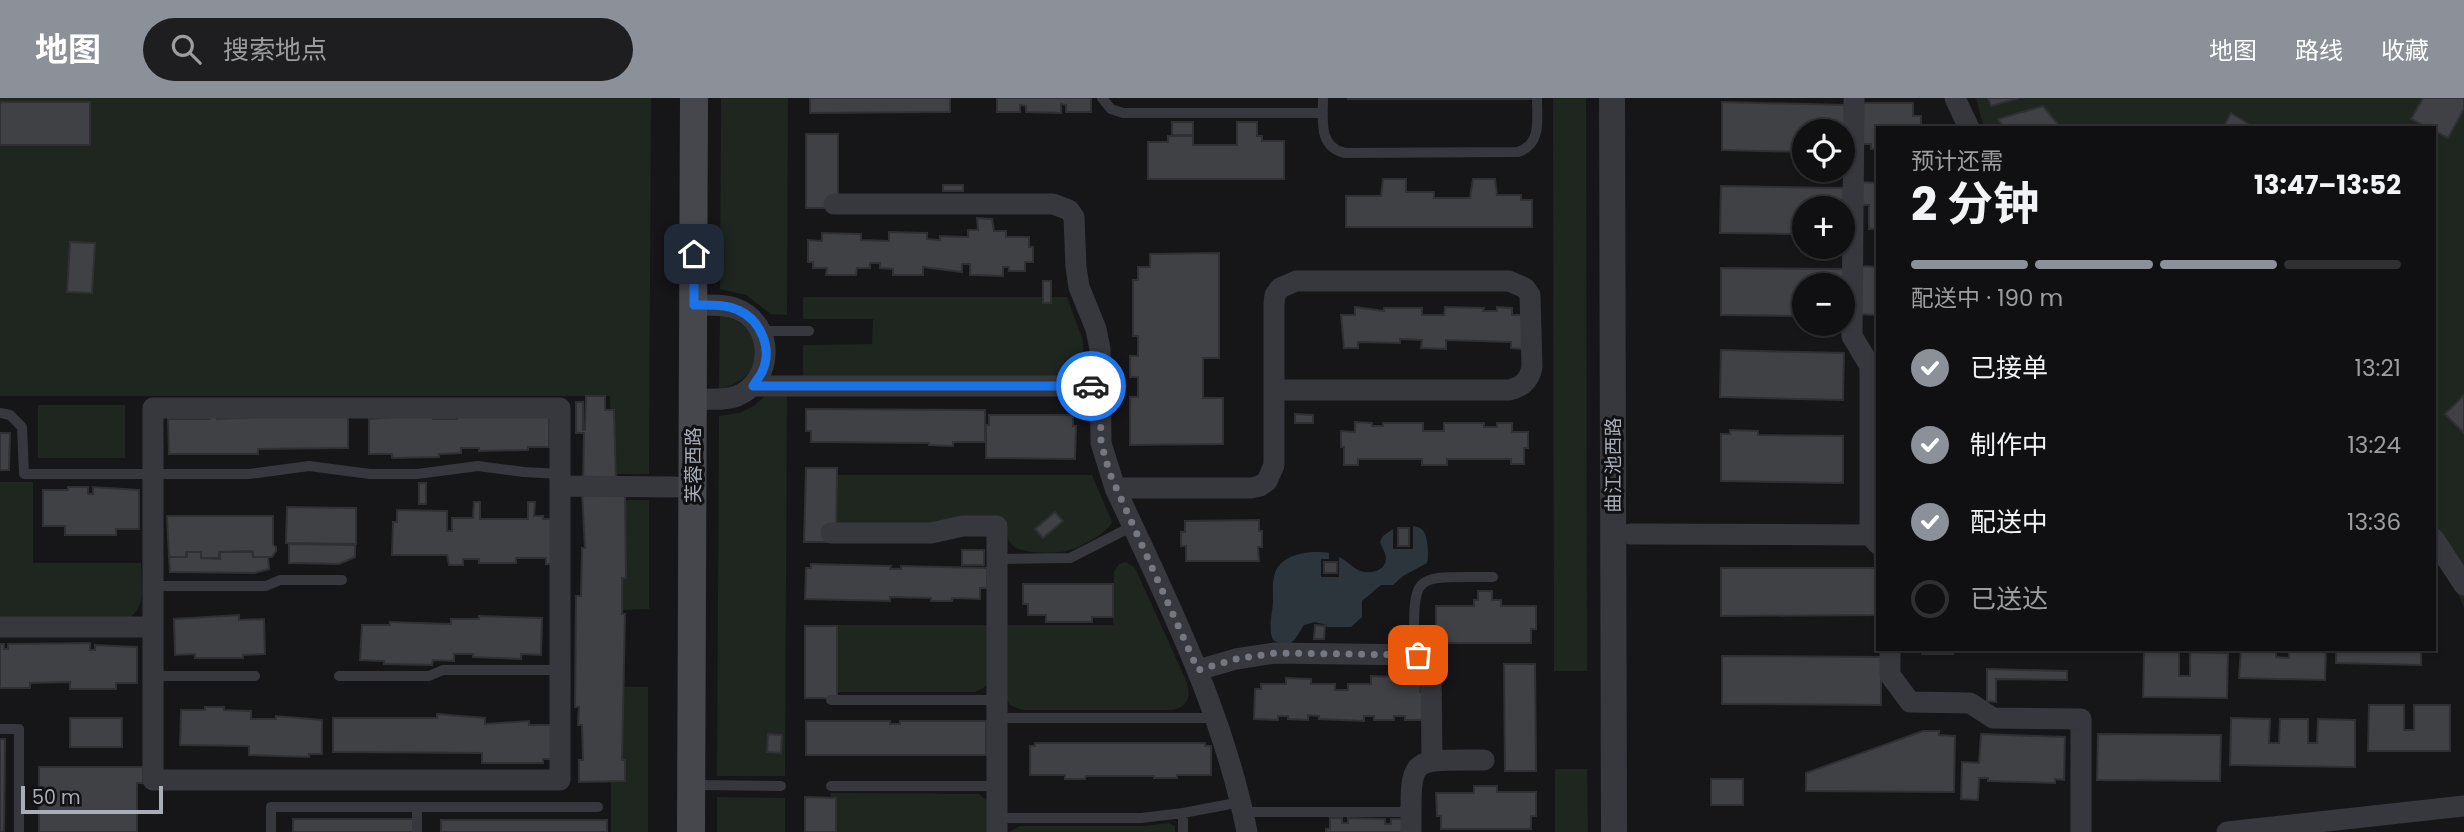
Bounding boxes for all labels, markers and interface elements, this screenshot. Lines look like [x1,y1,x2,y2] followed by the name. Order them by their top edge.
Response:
[143,18,633,81] search box
[35,26,101,73] text: 地图
[167,30,205,68] icon: search
[223,32,327,68] text: 搜索地点
[2209,34,2257,67] text: 地图
[2295,34,2343,67] text: 路线
[2381,34,2429,67] text: 收藏
[1792,119,1855,336] map controls
[1792,119,1855,182] button: locate
[1911,145,2003,177] text: 预计还需
[2254,167,2401,203] text: 13:47–13:52
[1911,172,2039,236] text: 2 分钟
[1792,196,1855,259] button: +
[664,224,724,284] pin
[675,235,713,273] icon: home
[1792,273,1855,336] button: −
[1911,282,2063,314] text: 配送中 · 190 m
[1911,349,1949,387] icon: check
[1970,350,2048,386] text: 已接单
[1056,351,1126,421] courier
[2355,352,2401,384] text: 13:21
[1072,367,1110,405] icon: car
[1600,417,1627,513] street label: 曲江池西路
[1911,426,1949,464] icon: check
[680,427,707,503] street label: 芙蓉西路
[1970,427,2048,463] text: 制作中
[2348,429,2401,461] text: 13:24
[1911,503,1949,541] icon: check
[1970,504,2048,540] text: 配送中
[2347,506,2401,538] text: 13:36
[1970,581,2048,617] text: 已送达
[1388,625,1448,685] pin
[1399,636,1437,674] icon: bag
[21,783,163,815] scale bar
[32,784,81,811] text: 50 m

